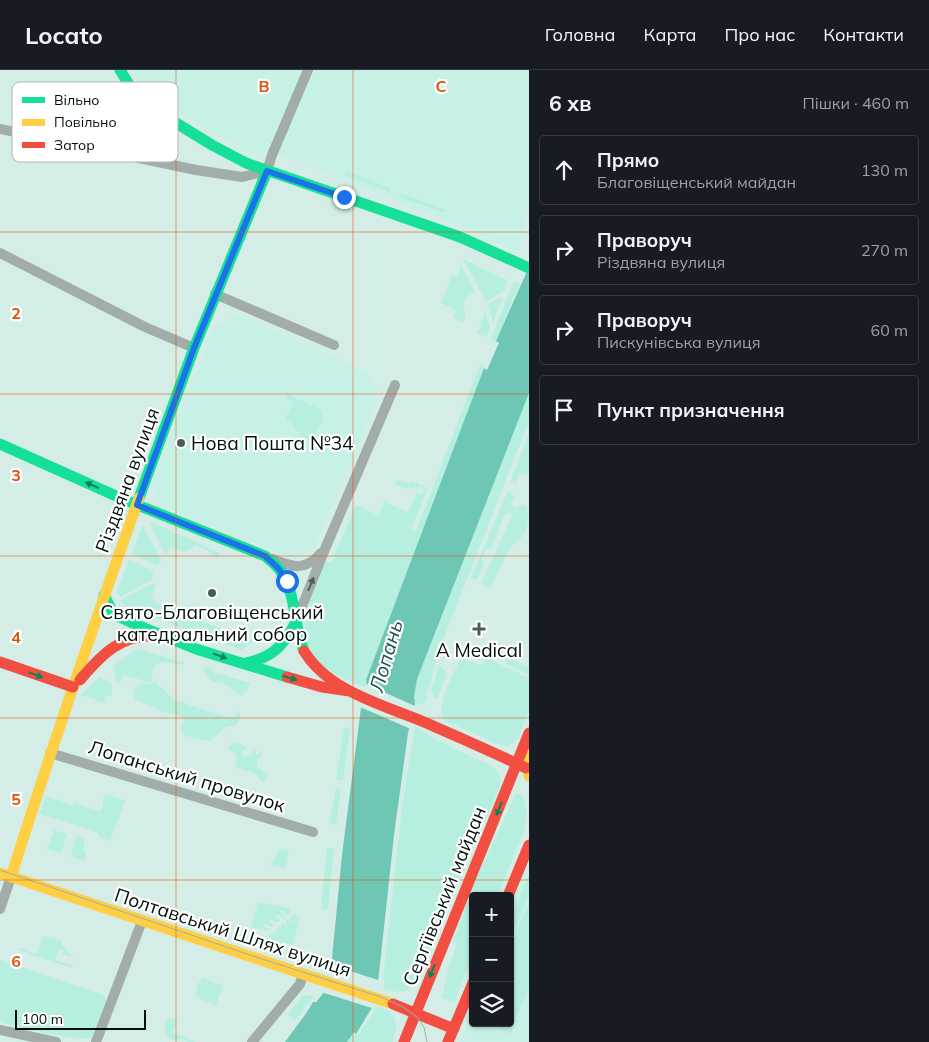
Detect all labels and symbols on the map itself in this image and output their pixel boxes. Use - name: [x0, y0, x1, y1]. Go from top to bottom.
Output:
- text: B: [258, 76, 270, 96]
- text: C: [436, 76, 447, 96]
- legend: [12, 82, 178, 162]
- text: Вільно: [54, 91, 99, 109]
- text: Повільно: [54, 113, 117, 131]
- text: Затор: [54, 136, 95, 154]
- route end: [333, 186, 356, 209]
- text: 2: [11, 303, 21, 323]
- street label: Різдвяна вулиця: [90, 404, 164, 556]
- place label: Нова Пошта №34: [191, 431, 353, 455]
- marker: Нова Пошта №34: [175, 437, 187, 449]
- text: 3: [11, 465, 21, 485]
- one-way arrow: [85, 481, 99, 489]
- route start: [276, 570, 299, 593]
- one-way arrow: [307, 576, 315, 591]
- marker: Свято-Благовіщенський катедральний собор: [206, 587, 218, 599]
- place label: Свято-Благовіщенський катедральний собор: [100, 600, 324, 646]
- water label: Лопань: [363, 617, 408, 696]
- marker: A Medical: [472, 622, 486, 636]
- text: 4: [11, 627, 21, 647]
- place label: A Medical: [436, 638, 522, 662]
- one-way arrow: [213, 653, 228, 660]
- one-way arrow: [29, 672, 44, 679]
- one-way arrow: [282, 674, 297, 682]
- street label: Лопанський провулок: [86, 735, 289, 818]
- text: 5: [11, 789, 21, 809]
- one-way arrow: [494, 801, 502, 816]
- street label: Сергіївський майдан: [397, 803, 491, 989]
- street label: Полтавський Шлях вулиця: [112, 882, 354, 982]
- text: 6: [11, 951, 21, 971]
- one-way arrow: [428, 964, 435, 979]
- scale bar: [15, 1007, 146, 1030]

